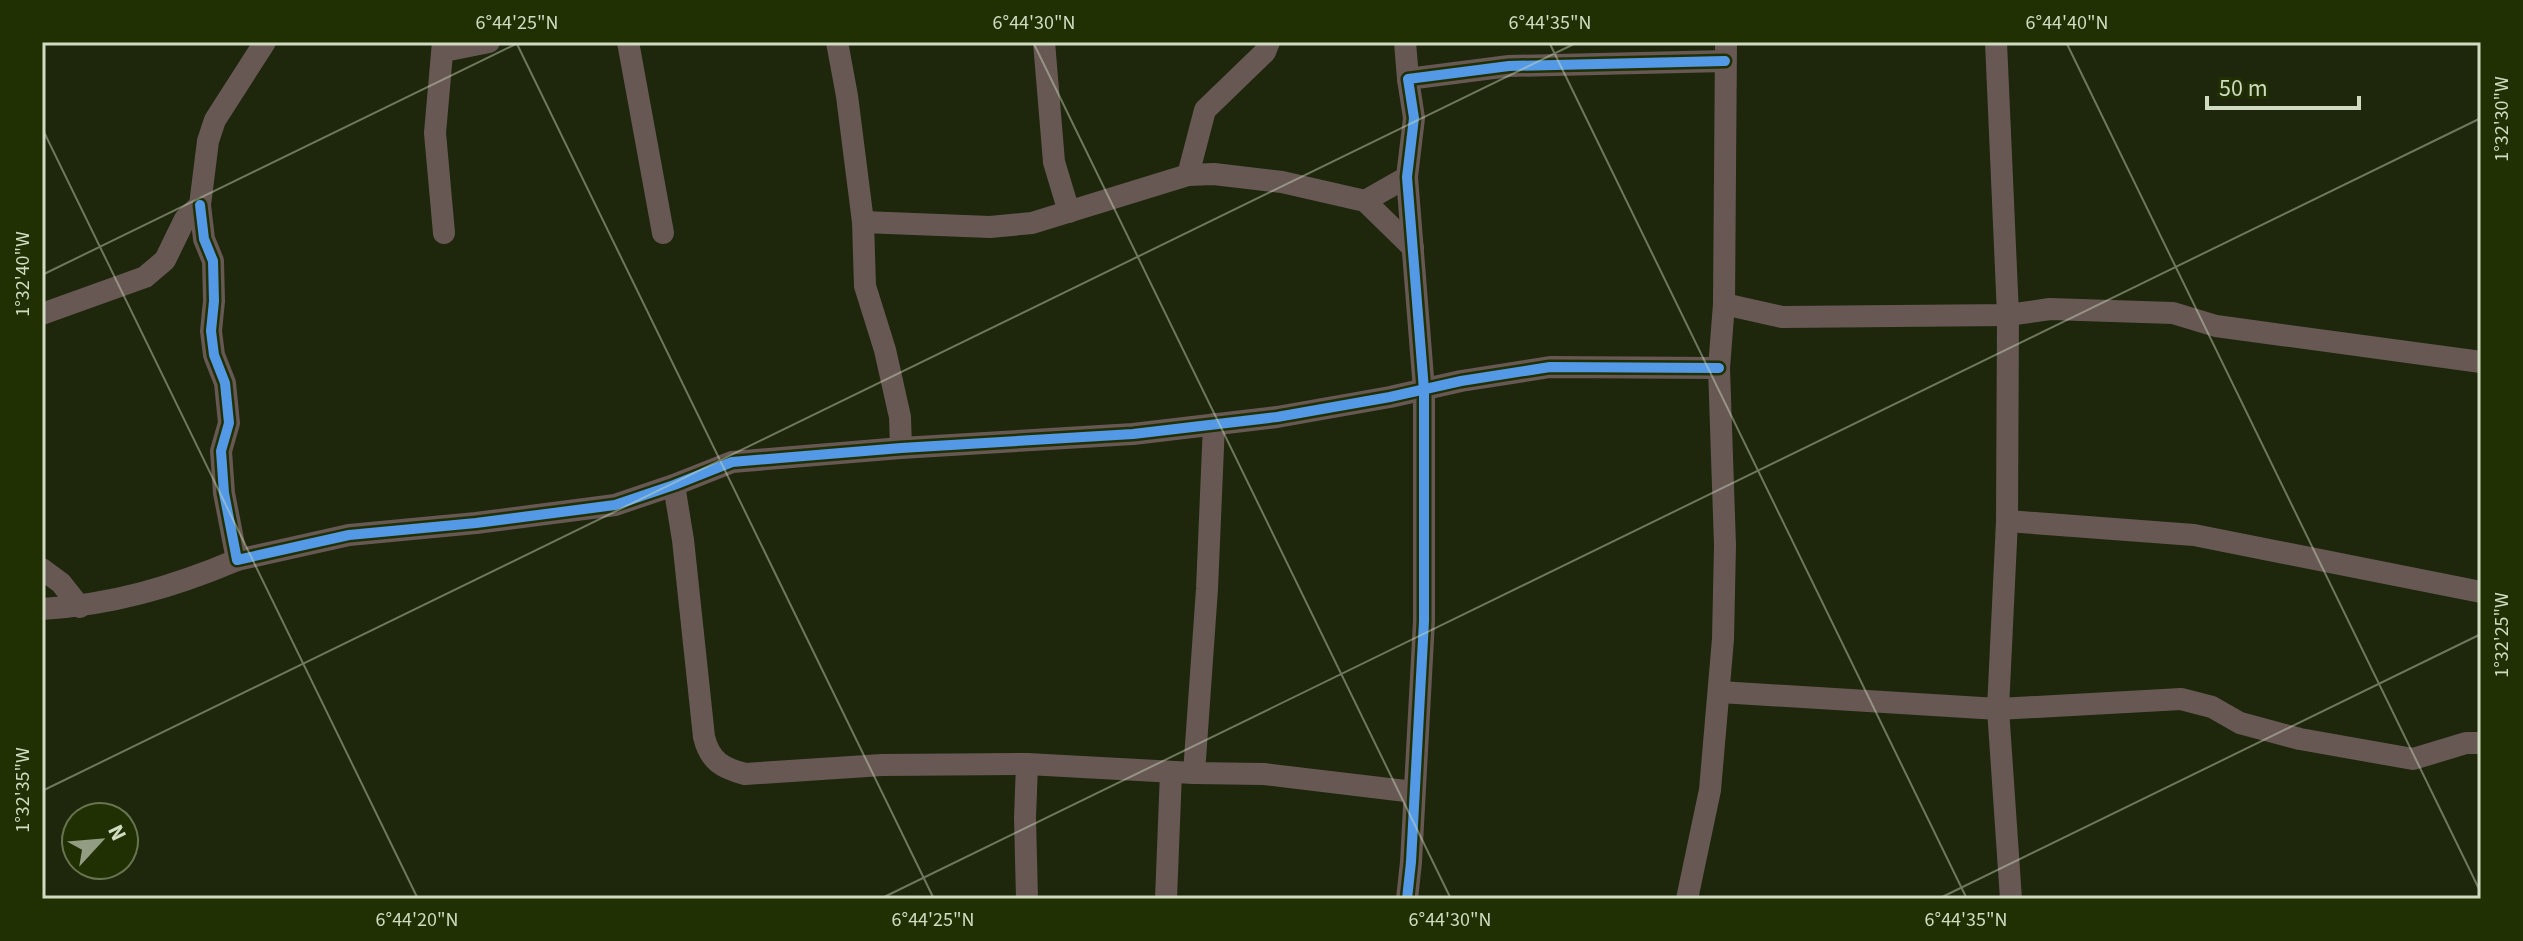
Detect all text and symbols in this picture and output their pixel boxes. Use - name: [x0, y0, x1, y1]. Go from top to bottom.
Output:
- text: 6°44'25"N: [476, 9, 558, 37]
- text: 6°44'30"N: [993, 9, 1075, 37]
- text: 6°44'35"N: [1509, 9, 1591, 37]
- text: 6°44'40"N: [2026, 9, 2108, 37]
- scale bar: [2207, 60, 2359, 110]
- text: 50 m: [2219, 71, 2268, 106]
- text: 1°32'30"W: [2488, 76, 2516, 162]
- text: 1°32'40"W: [9, 231, 37, 317]
- text: 1°32'25"W: [2488, 592, 2516, 678]
- text: 1°32'35"W: [9, 747, 37, 833]
- north arrow: [60, 801, 140, 881]
- text: N: [99, 819, 135, 846]
- text: 6°44'20"N: [376, 906, 458, 934]
- text: 6°44'25"N: [892, 906, 974, 934]
- text: 6°44'30"N: [1409, 906, 1491, 934]
- text: 6°44'35"N: [1925, 906, 2007, 934]

